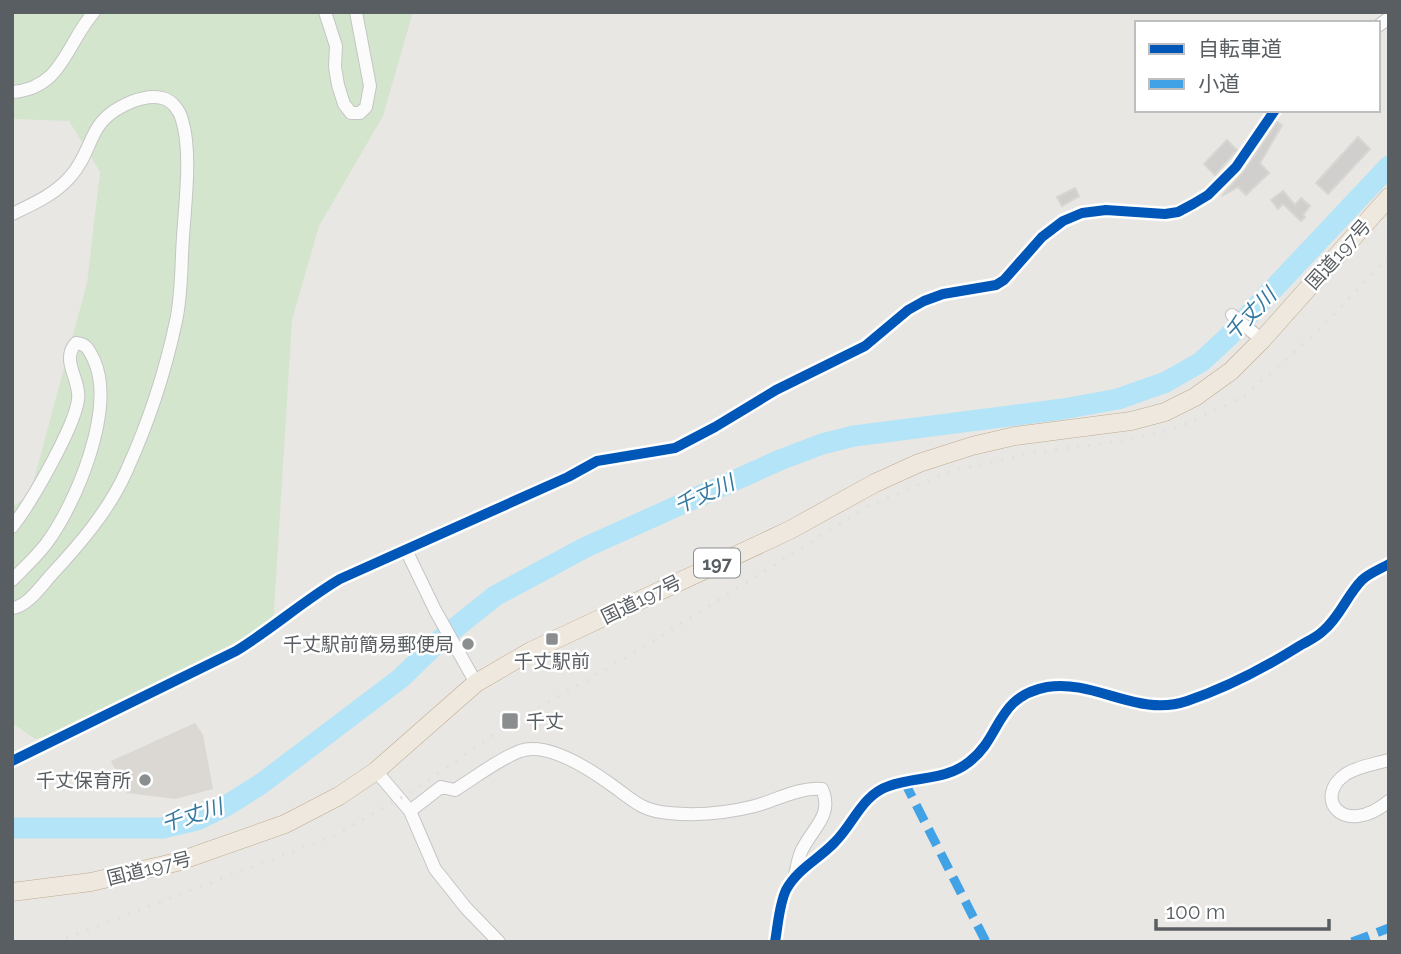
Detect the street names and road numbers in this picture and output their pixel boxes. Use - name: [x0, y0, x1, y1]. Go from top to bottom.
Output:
- street label: 国道197号: [1301, 215, 1375, 293]
- road number: 197: [694, 548, 740, 578]
- street label: 国道197号: [597, 570, 685, 628]
- street label: 国道197号: [104, 847, 194, 889]

